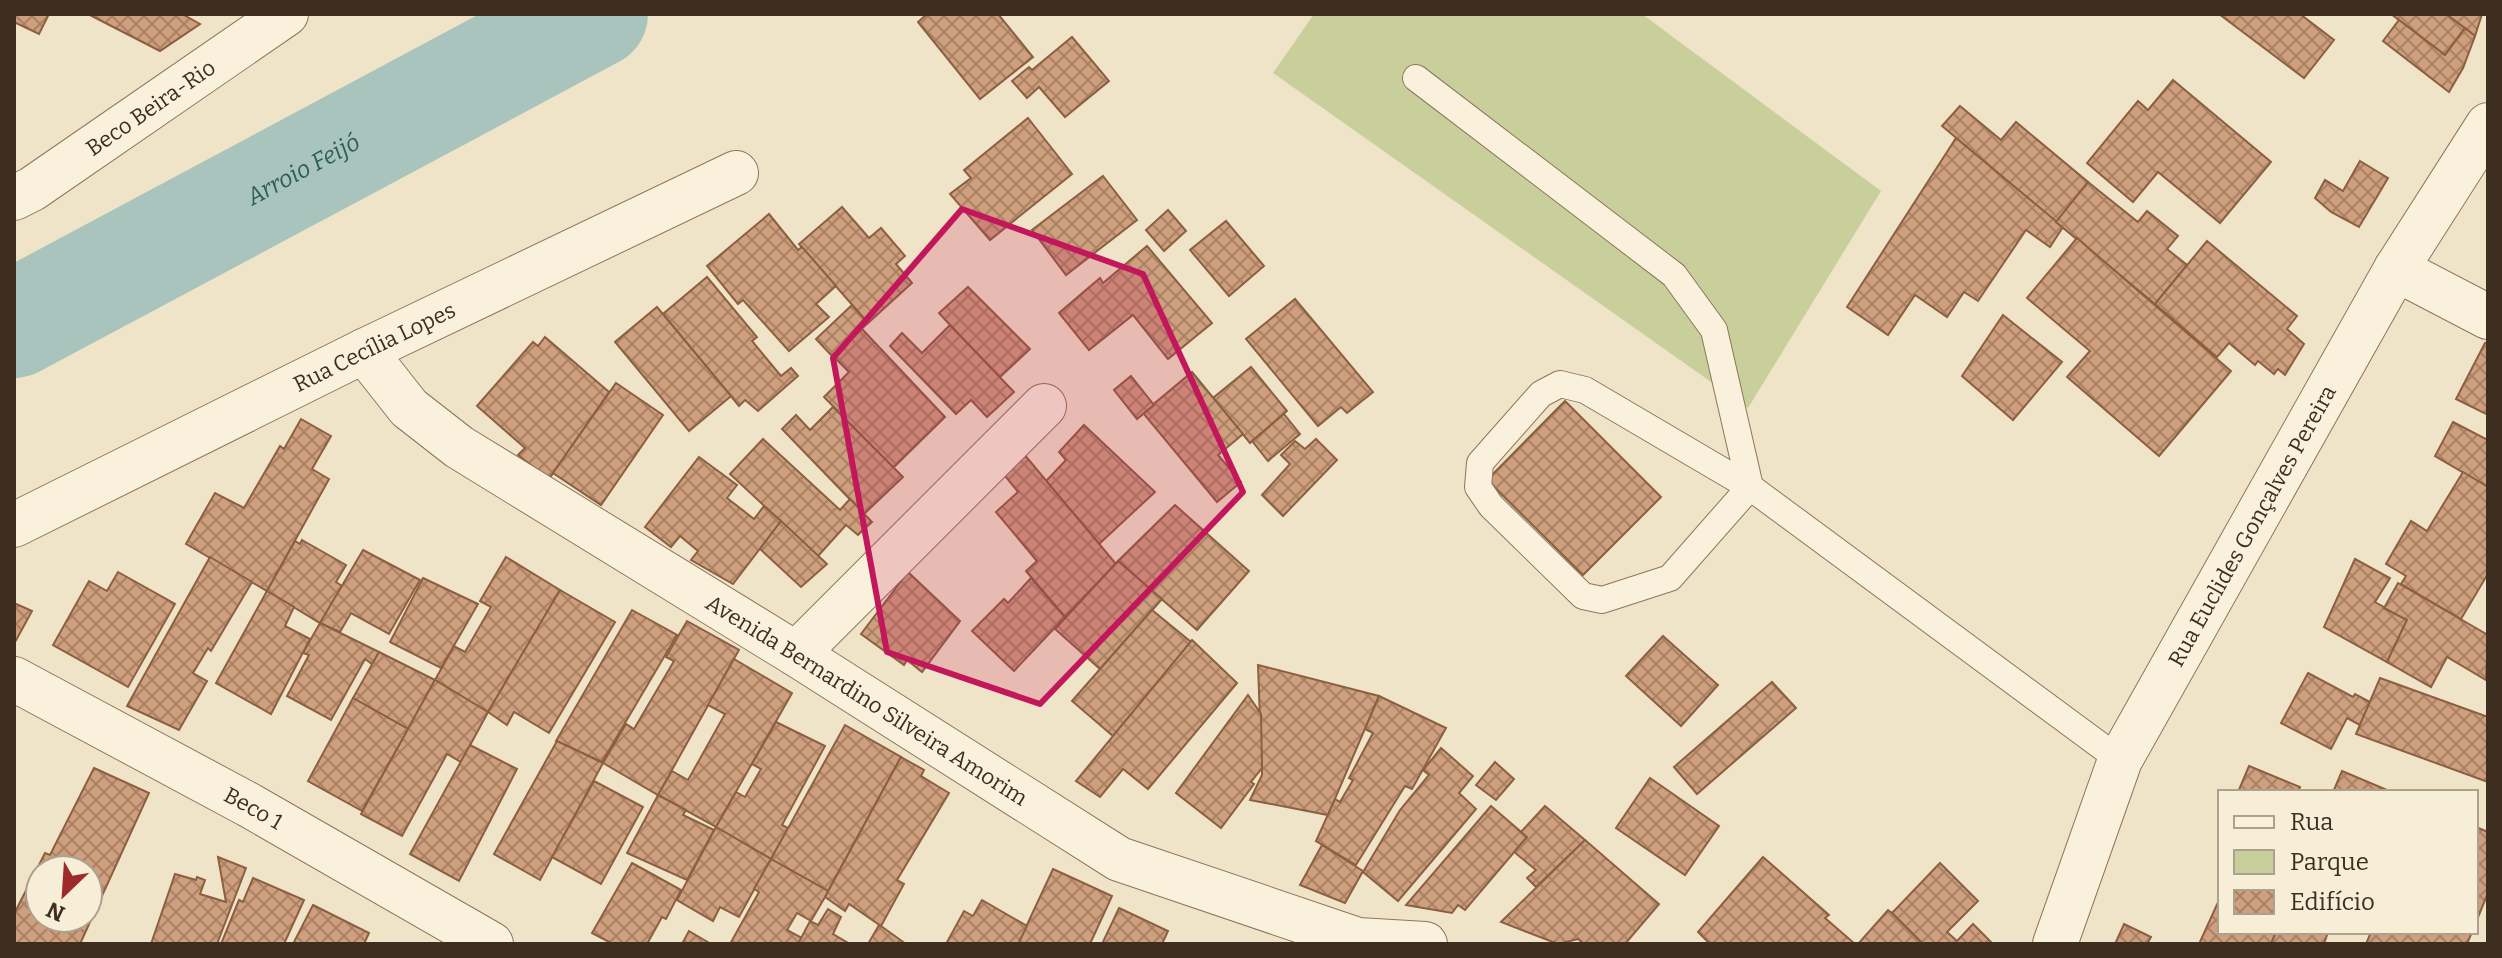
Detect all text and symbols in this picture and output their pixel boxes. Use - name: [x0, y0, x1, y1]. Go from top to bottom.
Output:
- street label: Beco Beira-Rio: [81, 53, 220, 161]
- water label: Arroio Feijó: [241, 128, 365, 211]
- street label: Rua Cecília Lopes: [289, 296, 460, 398]
- street label: Rua Euclides Gonçalves Pereira: [2162, 380, 2342, 671]
- street label: Avenida Bernardino Silveira Amorim: [701, 589, 1033, 811]
- street label: Beco 1: [220, 781, 288, 835]
- legend: [2218, 790, 2478, 934]
- text: Rua: [2290, 808, 2333, 836]
- text: Parque: [2290, 848, 2369, 876]
- north arrow: [24, 854, 104, 934]
- text: Edifício: [2290, 888, 2375, 916]
- text: N: [42, 896, 69, 927]

